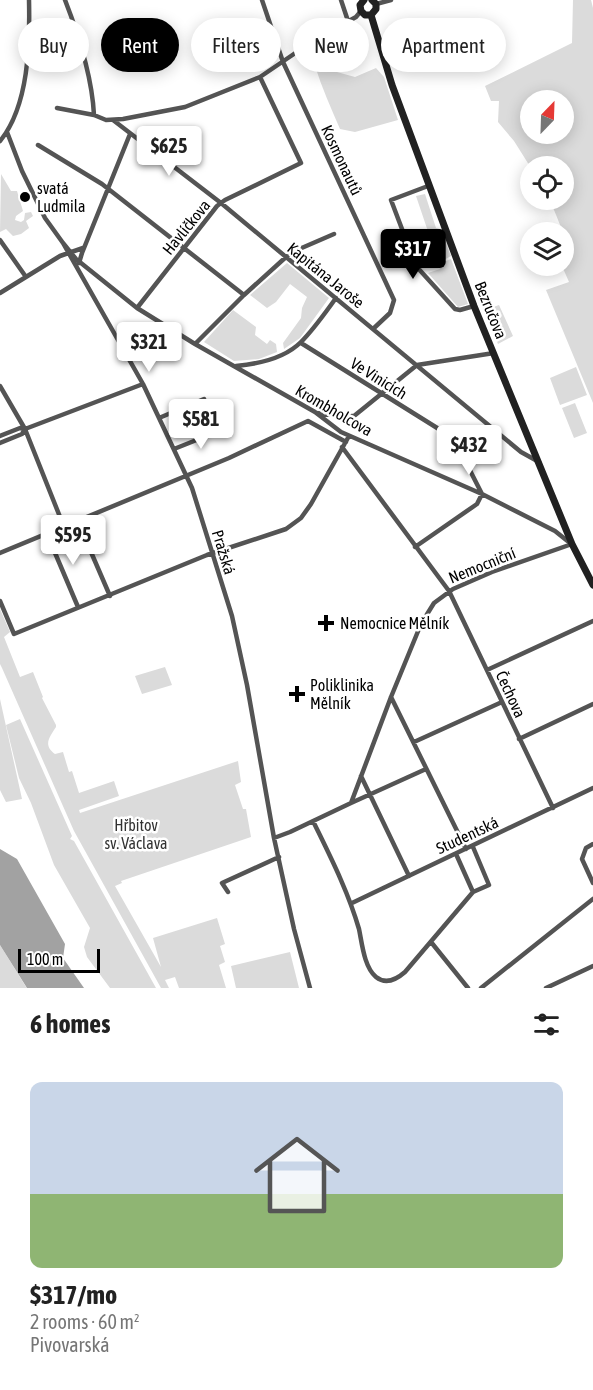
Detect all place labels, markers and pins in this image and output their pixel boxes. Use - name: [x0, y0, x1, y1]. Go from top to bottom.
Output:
- pin: $625: [133, 126, 205, 177]
- place label: svatá Ludmila: [37, 179, 85, 215]
- marker: svatá Ludmila: [18, 190, 32, 204]
- pin: $317: [377, 229, 449, 280]
- pin: $321: [113, 322, 185, 373]
- pin: $581: [165, 399, 237, 450]
- pin: $432: [433, 425, 505, 476]
- pin: $595: [37, 515, 109, 566]
- marker: Nemocnice Mělník: [317, 614, 335, 632]
- place label: Nemocnice Mělník: [340, 614, 449, 632]
- place label: Poliklinika Mělník: [310, 676, 374, 712]
- marker: Poliklinika Mělník: [288, 685, 306, 703]

